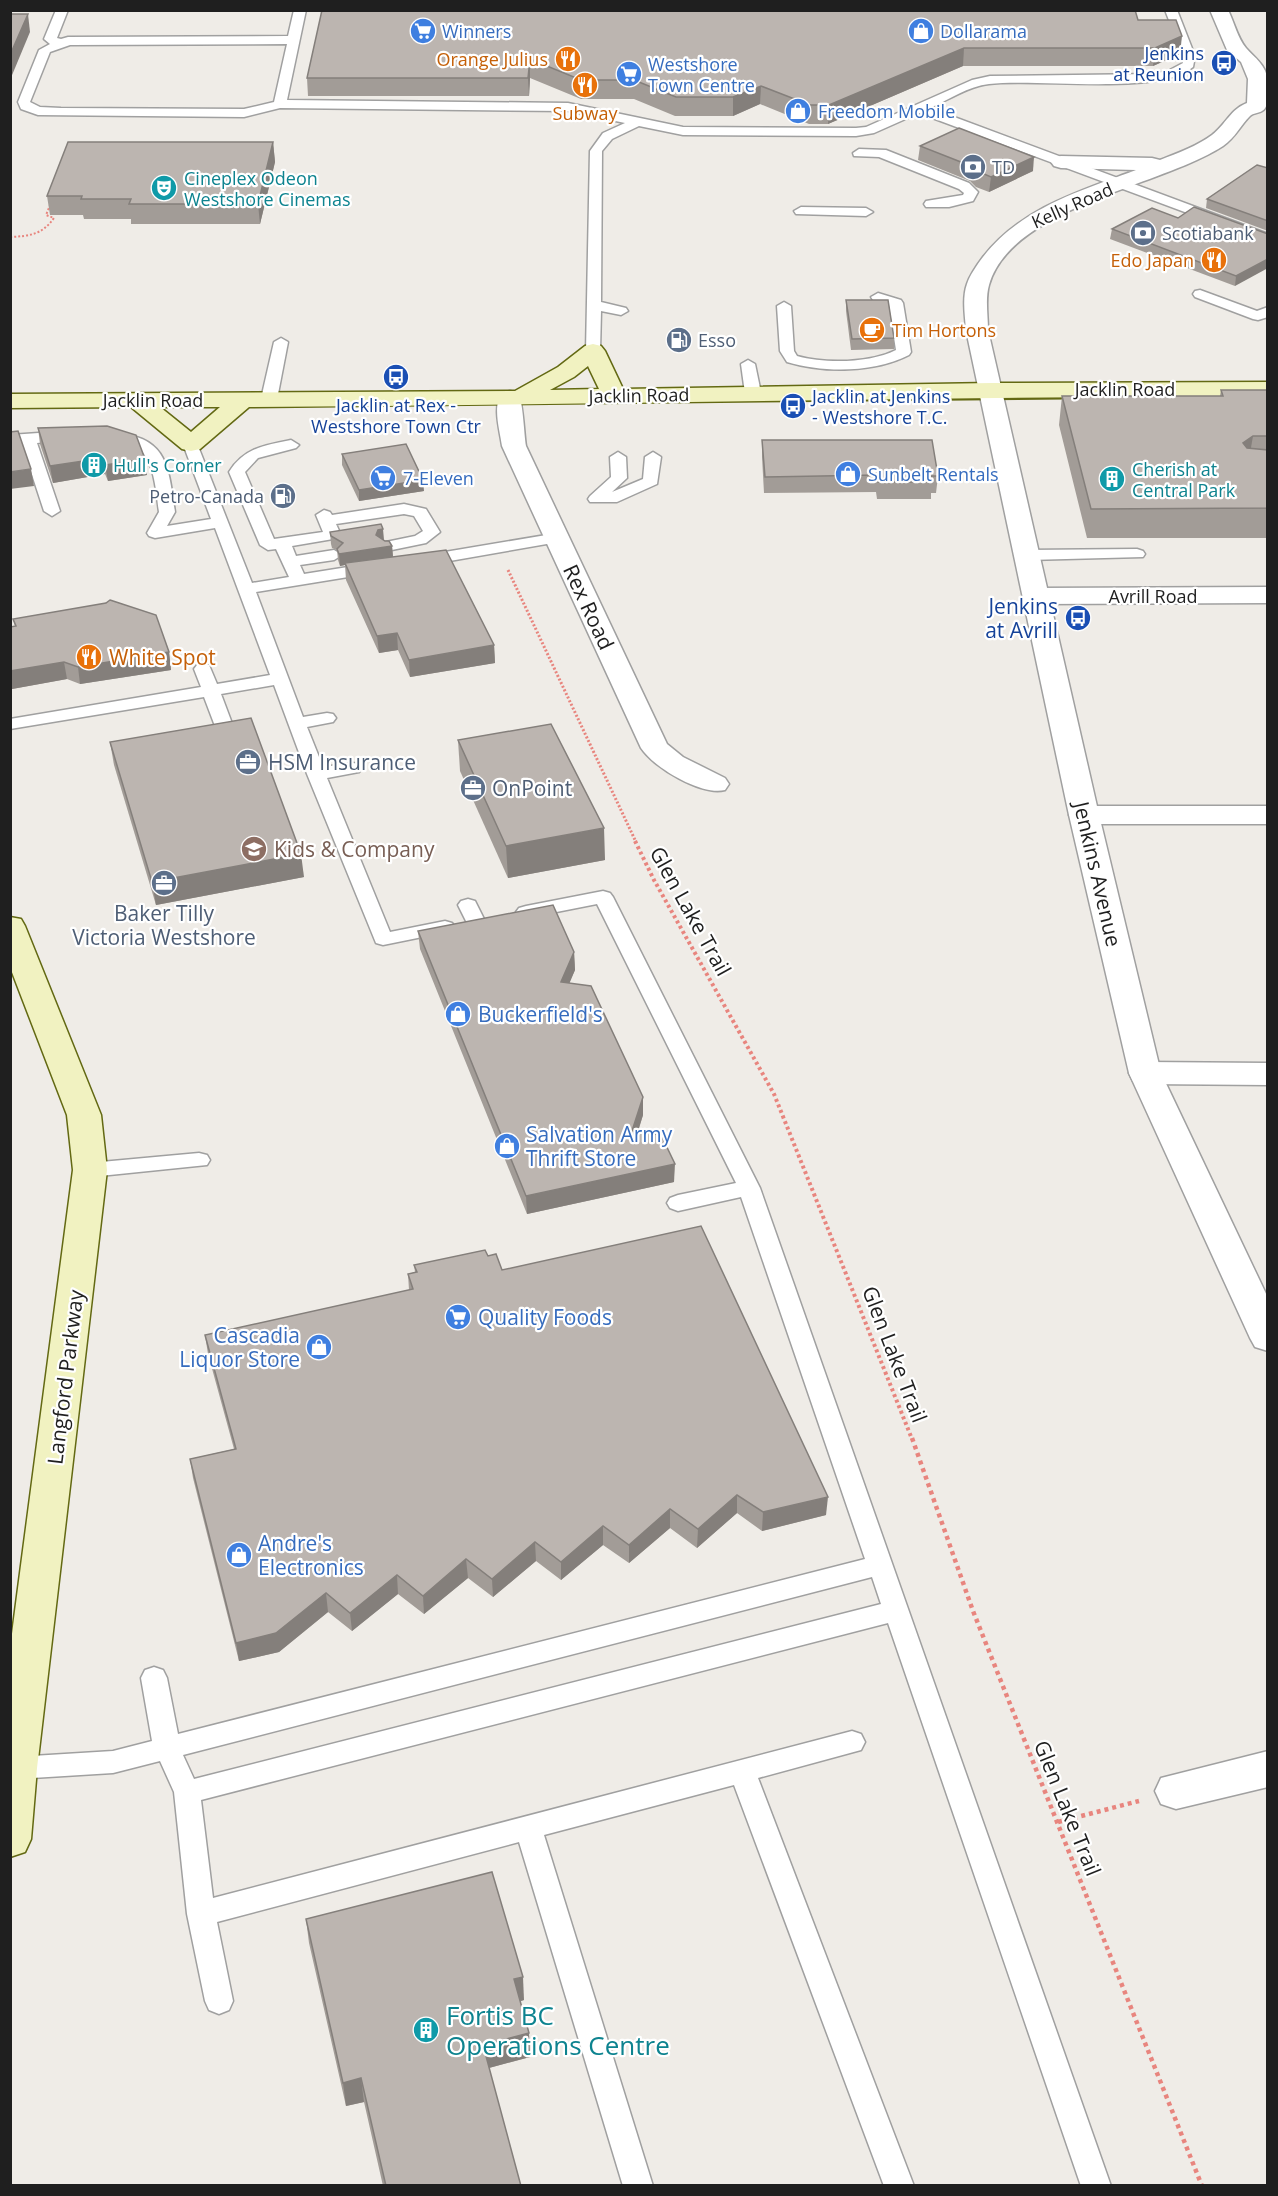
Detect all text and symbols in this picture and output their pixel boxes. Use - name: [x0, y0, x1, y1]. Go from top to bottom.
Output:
- supermarket icon: Winners: [408, 16, 438, 46]
- shop icon: Dollarama: [906, 16, 936, 46]
- place label: Winners: [442, 19, 511, 43]
- place label: Dollarama: [940, 19, 1027, 43]
- place label: Jenkins at Reunion: [1113, 41, 1204, 86]
- restaurant icon: Orange Julius: [553, 44, 583, 74]
- place label: Orange Julius: [436, 47, 548, 71]
- bus stop icon: Jenkins at Reunion: [1209, 48, 1239, 78]
- place label: Westshore Town Centre: [648, 52, 755, 97]
- supermarket icon: Westshore Town Centre: [614, 59, 644, 89]
- restaurant icon: Subway: [570, 70, 600, 100]
- shop icon: Freedom Mobile: [783, 96, 813, 126]
- place label: Freedom Mobile: [818, 99, 955, 123]
- place label: Subway: [553, 101, 618, 125]
- bank icon: TD: [958, 152, 988, 182]
- place label: TD: [992, 155, 1015, 179]
- place label: Cineplex Odeon Westshore Cinemas: [184, 166, 351, 211]
- theatre icon: Cineplex Odeon Westshore Cinemas: [149, 173, 179, 203]
- street label: Kelly Road: [1027, 176, 1117, 234]
- bank icon: Scotiabank: [1128, 218, 1158, 248]
- place label: Scotiabank: [1162, 221, 1254, 245]
- restaurant icon: Edo Japan: [1199, 245, 1229, 275]
- place label: Edo Japan: [1111, 248, 1194, 272]
- cafe icon: Tim Hortons: [857, 315, 887, 345]
- place label: Tim Hortons: [892, 318, 996, 342]
- fuel station icon: Esso: [664, 325, 694, 355]
- place label: Esso: [698, 328, 736, 352]
- bus stop icon: Jacklin at Rex - Westshore Town Ctr: [381, 362, 411, 392]
- street label: Jacklin Road: [1073, 377, 1175, 401]
- street label: Jacklin Road: [586, 382, 690, 408]
- place label: Jacklin at Jenkins - Westshore T.C.: [810, 384, 950, 429]
- street label: Jacklin Road: [101, 388, 203, 412]
- bus stop icon: Jacklin at Jenkins - Westshore T.C.: [778, 391, 808, 421]
- place label: Jacklin at Rex - Westshore Town Ctr: [311, 393, 482, 438]
- building icon: Hull's Corner: [79, 450, 109, 480]
- place label: Hull's Corner: [113, 453, 222, 477]
- place label: Cherish at Central Park: [1132, 457, 1236, 502]
- shop icon: Sunbelt Rentals: [833, 459, 863, 489]
- place label: Sunbelt Rentals: [868, 462, 999, 486]
- supermarket icon: 7-Eleven: [368, 463, 398, 493]
- building icon: Cherish at Central Park: [1097, 464, 1127, 494]
- place label: 7-Eleven: [403, 466, 474, 490]
- fuel station icon: Petro-Canada: [268, 481, 298, 511]
- place label: Petro-Canada: [149, 484, 264, 508]
- street label: Rex Road: [557, 560, 621, 654]
- street label: Avrill Road: [1109, 584, 1198, 608]
- place label: Jenkins at Avrill: [985, 592, 1058, 644]
- bus stop icon: Jenkins at Avrill: [1063, 603, 1093, 633]
- restaurant icon: White Spot: [74, 642, 104, 672]
- place label: White Spot: [109, 643, 216, 671]
- office icon: HSM Insurance: [233, 747, 263, 777]
- place label: HSM Insurance: [268, 748, 416, 776]
- office icon: OnPoint: [458, 773, 488, 803]
- place label: OnPoint: [492, 774, 572, 802]
- street label: Jenkins Avenue: [1067, 797, 1128, 949]
- school or university icon: Kids & Company: [239, 834, 269, 864]
- place label: Kids & Company: [274, 835, 435, 863]
- street label: Glen Lake Trail: [644, 841, 738, 981]
- office icon: Baker Tilly Victoria Westshore: [149, 868, 179, 898]
- place label: Baker Tilly Victoria Westshore: [72, 899, 256, 951]
- shop icon: Buckerfield's: [443, 999, 473, 1029]
- place label: Buckerfield's: [478, 1000, 603, 1028]
- place label: Salvation Army Thrift Store: [526, 1120, 673, 1172]
- shop icon: Salvation Army Thrift Store: [492, 1131, 522, 1161]
- street label: Glen Lake Trail: [856, 1282, 934, 1426]
- street label: Langford Parkway: [40, 1288, 90, 1466]
- supermarket icon: Quality Foods: [443, 1302, 473, 1332]
- place label: Quality Foods: [478, 1303, 612, 1331]
- place label: Cascadia Liquor Store: [179, 1321, 300, 1373]
- shop icon: Cascadia Liquor Store: [304, 1332, 334, 1362]
- place label: Andre's Electronics: [258, 1529, 364, 1581]
- shop icon: Andre's Electronics: [224, 1540, 254, 1570]
- street label: Glen Lake Trail: [1028, 1736, 1108, 1880]
- place label: Fortis BC Operations Centre: [446, 1997, 670, 2063]
- building icon: Fortis BC Operations Centre: [411, 2015, 441, 2045]

